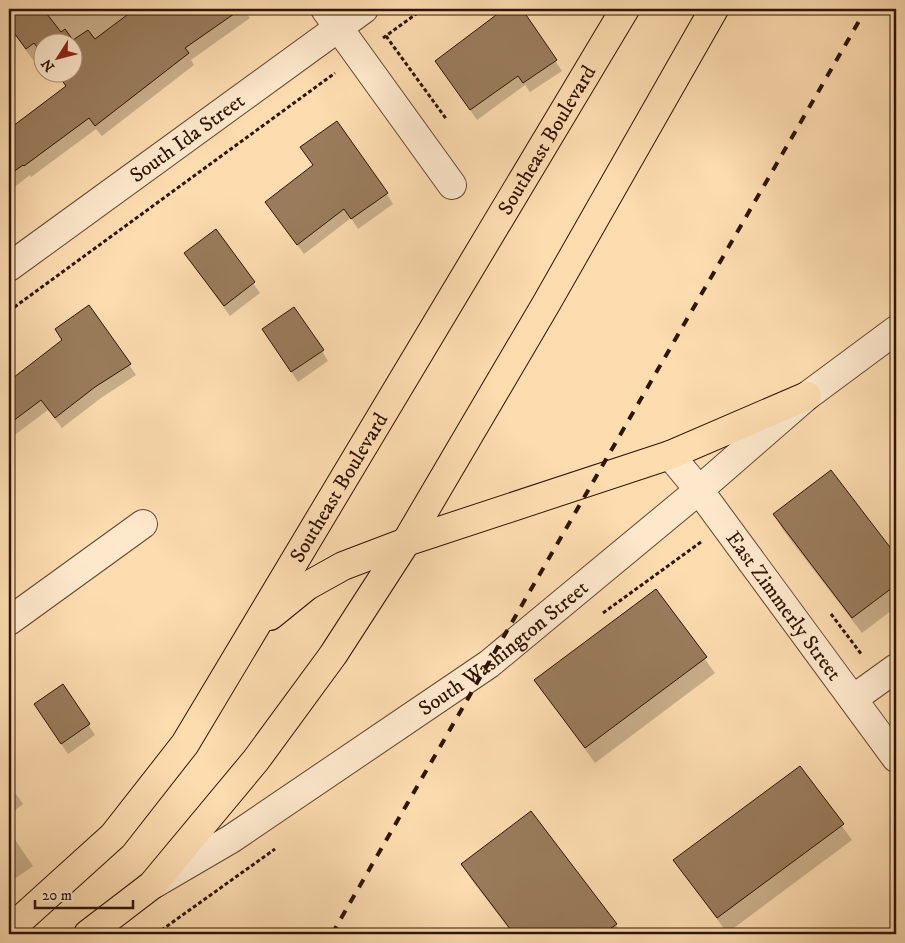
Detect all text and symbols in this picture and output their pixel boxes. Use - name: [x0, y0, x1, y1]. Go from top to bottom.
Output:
- north arrow: [32, 32, 82, 82]
- text: N: [37, 55, 59, 75]
- street label: Southeast Boulevard: [493, 60, 603, 220]
- street label: South Ida Street: [125, 88, 250, 189]
- street label: Southeast Boulevard: [285, 408, 395, 568]
- street label: East Zimmerly Street: [720, 526, 847, 686]
- street label: South Washington Street: [414, 575, 594, 722]
- scale bar: [35, 878, 132, 910]
- text: 20 m: [42, 886, 72, 905]

